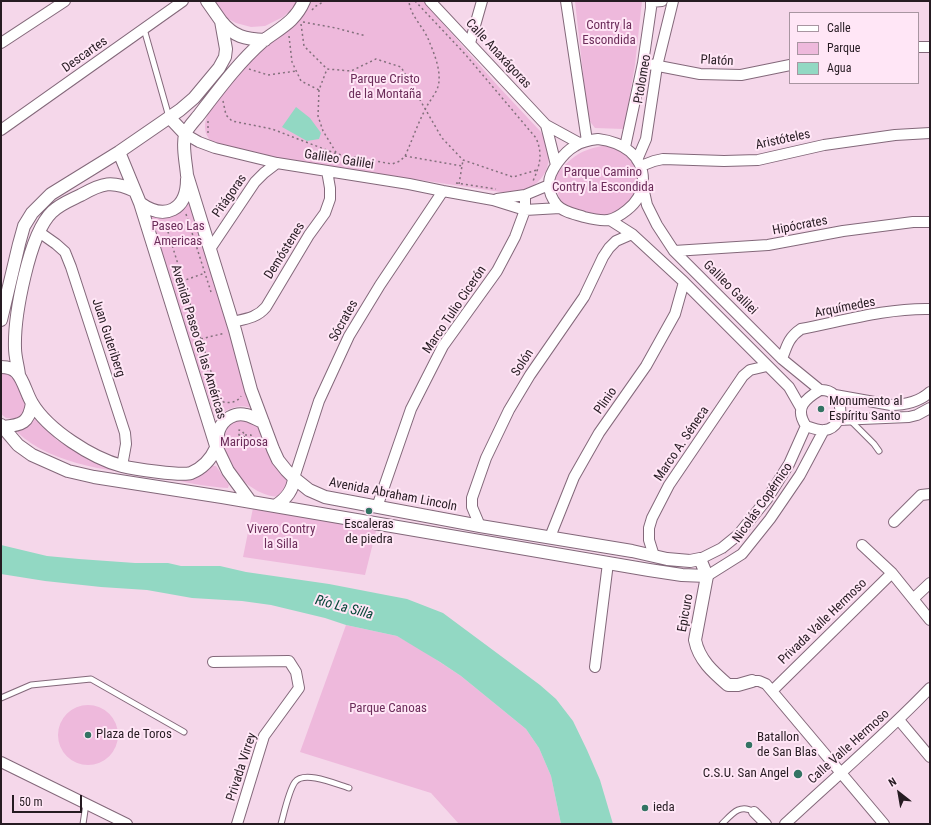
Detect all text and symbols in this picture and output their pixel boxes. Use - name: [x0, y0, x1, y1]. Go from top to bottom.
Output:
- legend: [789, 12, 919, 84]
- street label: Calle Anaxágoras: [462, 16, 534, 92]
- park label: Contry la Escondida: [582, 18, 636, 49]
- text: Calle: [827, 21, 851, 35]
- street label: Descartes: [59, 34, 111, 76]
- text: Parque: [827, 41, 860, 55]
- street label: Platón: [700, 52, 734, 70]
- street label: Ptolomeo: [631, 53, 655, 105]
- text: Agua: [827, 61, 851, 75]
- park label: Parque Cristo de la Montaña: [349, 72, 421, 103]
- street label: Aristóteles: [754, 127, 812, 153]
- street label: Galileo Galilei: [303, 147, 375, 173]
- park label: Parque Camino Contry la Escondida: [552, 165, 654, 196]
- street label: Pitágoras: [210, 171, 250, 221]
- street label: Hipócrates: [771, 213, 829, 239]
- park label: Paseo Las Americas: [151, 219, 205, 250]
- street label: Demóstenes: [261, 220, 309, 282]
- street label: Galileo Galilei: [700, 258, 760, 318]
- street label: Avenida Paseo de las Américas: [167, 263, 229, 421]
- street label: Marco Tulio Cicerón: [420, 263, 490, 357]
- street label: Arquímedes: [813, 294, 877, 322]
- street label: Juan Guteriberg: [88, 297, 128, 379]
- street label: Sócrates: [326, 298, 362, 344]
- street label: Solón: [509, 347, 537, 379]
- street label: Plinio: [591, 385, 621, 417]
- place label: Monumento al Espíritu Santo: [829, 394, 903, 425]
- street label: Marco A. Séneca: [651, 404, 713, 484]
- marker: Monumento al Espíritu Santo: [816, 404, 826, 414]
- park label: Mariposa: [220, 435, 268, 451]
- street label: Nicolás Copérnico: [730, 460, 796, 546]
- street label: Avenida Abraham Lincoln: [328, 475, 458, 515]
- marker: Escaleras de piedra: [364, 506, 374, 516]
- place label: Escaleras de piedra: [344, 517, 394, 548]
- park label: Vivero Contry la Silla: [247, 522, 315, 553]
- street label: Privada Valle Hermoso: [776, 576, 870, 668]
- water label: Río La Silla: [313, 592, 375, 624]
- street label: Epicuro: [675, 593, 697, 633]
- park label: Parque Canoas: [349, 701, 427, 717]
- street label: Calle Valle Hermoso: [805, 706, 893, 788]
- place label: Plaza de Toros: [96, 727, 172, 743]
- marker: Plaza de Toros: [83, 730, 93, 740]
- place label: Batallon de San Blas: [757, 730, 817, 761]
- street label: Privada Virrey: [224, 731, 260, 803]
- marker: Batallon de San Blas: [744, 740, 754, 750]
- place label: C.S.U. San Angel: [703, 766, 789, 782]
- marker: C.S.U. San Angel: [792, 768, 804, 780]
- north arrow: [879, 773, 919, 813]
- text: N: [886, 775, 899, 790]
- scale bar: [14, 787, 84, 813]
- text: 50 m: [19, 795, 43, 809]
- place label: ieda: [653, 800, 675, 816]
- marker: ieda: [640, 803, 650, 813]

